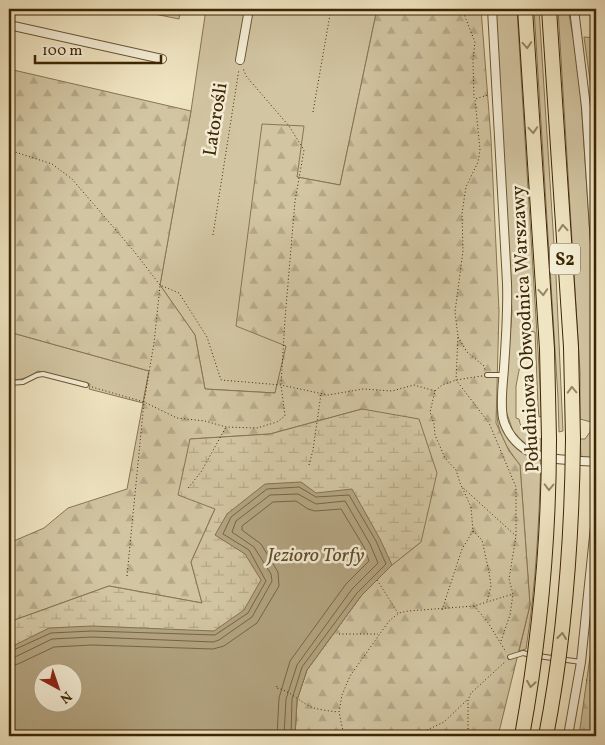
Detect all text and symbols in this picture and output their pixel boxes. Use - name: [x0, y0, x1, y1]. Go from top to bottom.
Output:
- scale bar: [35, 32, 161, 64]
- text: 100 m: [42, 41, 82, 62]
- one-way arrow: [522, 41, 533, 49]
- street label: Latorośli: [197, 80, 235, 158]
- one-way arrow: [527, 126, 538, 134]
- street label: Południowa Obwodnica Warszawy: [506, 185, 546, 473]
- one-way arrow: [557, 224, 568, 232]
- road number: S2: [550, 243, 580, 274]
- one-way arrow: [537, 288, 548, 296]
- one-way arrow: [567, 386, 577, 394]
- one-way arrow: [544, 484, 554, 492]
- water label: Jezioro Torfy: [265, 542, 365, 570]
- one-way arrow: [556, 632, 567, 640]
- north arrow: [32, 662, 82, 712]
- one-way arrow: [526, 680, 537, 688]
- text: N: [55, 686, 75, 707]

